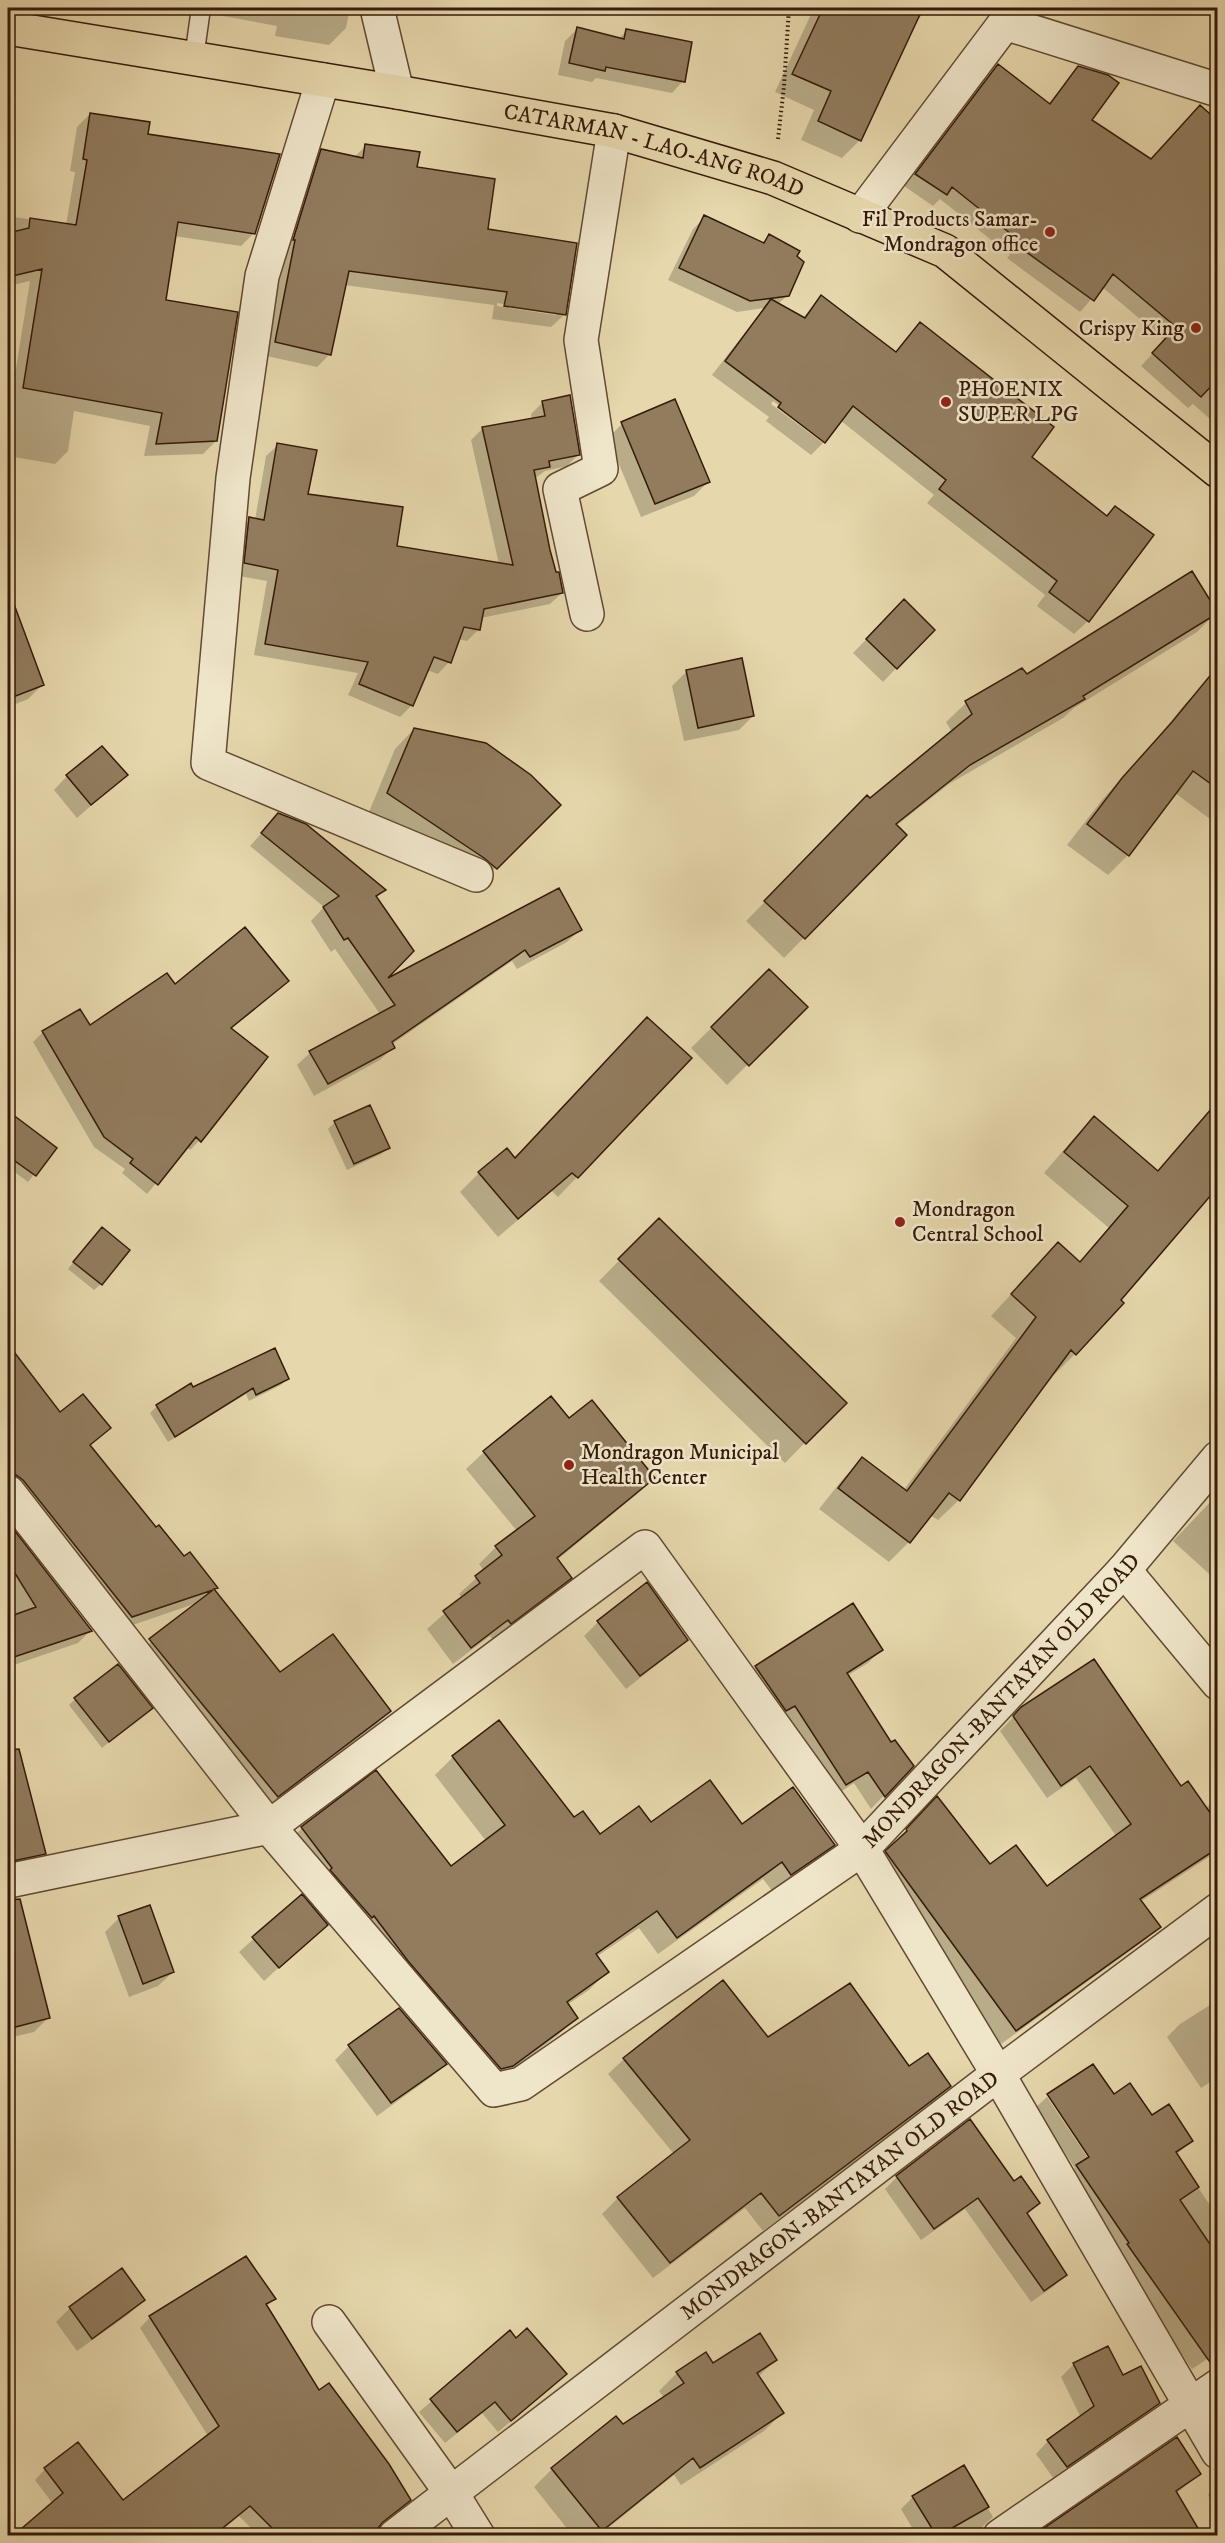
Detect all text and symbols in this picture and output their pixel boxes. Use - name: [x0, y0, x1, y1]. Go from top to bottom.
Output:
- street label: CATARMAN - LAO-ANG ROAD: [502, 98, 808, 203]
- place label: Fil Products Samar- Mondragon office: [862, 206, 1038, 258]
- marker: Fil Products Samar- Mondragon office: [1043, 225, 1057, 239]
- place label: Crispy King: [1079, 315, 1184, 342]
- marker: Crispy King: [1189, 321, 1203, 335]
- place label: PHOENIX SUPER LPG: [958, 376, 1078, 428]
- marker: PHOENIX SUPER LPG: [939, 395, 953, 409]
- place label: Mondragon Central School: [912, 1196, 1044, 1248]
- marker: Mondragon Central School: [893, 1215, 907, 1229]
- place label: Mondragon Municipal Health Center: [581, 1439, 779, 1491]
- marker: Mondragon Municipal Health Center: [562, 1458, 576, 1472]
- street label: MONDRAGON-BANTAYAN OLD ROAD: [857, 1548, 1146, 1854]
- street label: MONDRAGON-BANTAYAN OLD ROAD: [675, 2065, 1004, 2326]

